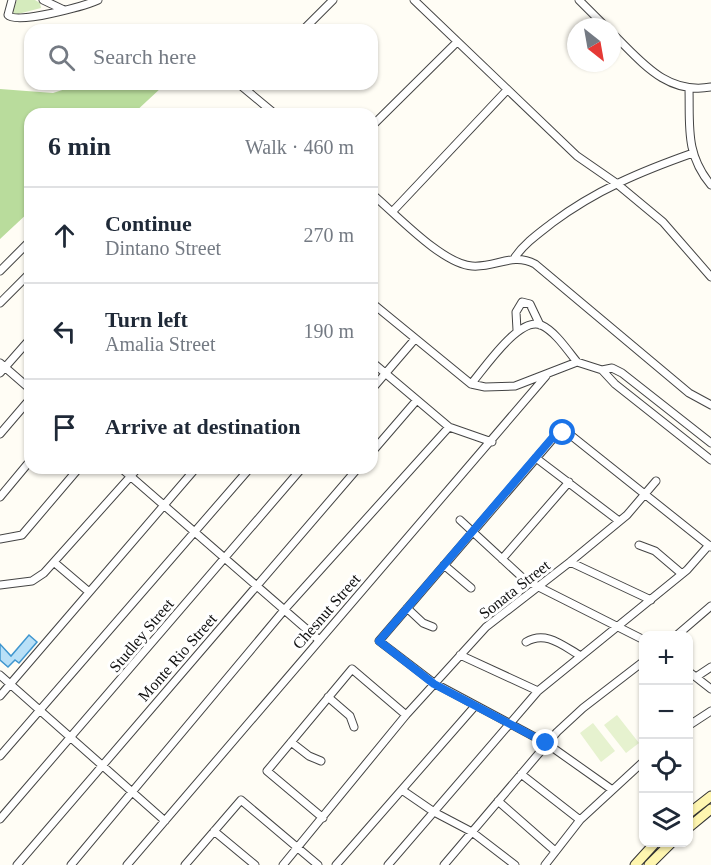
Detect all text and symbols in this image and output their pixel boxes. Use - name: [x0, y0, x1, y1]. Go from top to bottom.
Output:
- north arrow: [567, 18, 621, 72]
- search box: [24, 24, 378, 90]
- icon: search: [45, 41, 78, 74]
- text: Search here: [93, 44, 196, 69]
- text: 6 min: [48, 132, 111, 161]
- text: Walk · 460 m: [245, 136, 354, 158]
- text: Continue: [105, 211, 192, 236]
- icon: ahead: [48, 219, 81, 252]
- text: 270 m: [303, 224, 354, 246]
- text: Dintano Street: [105, 237, 221, 259]
- text: Turn left: [105, 307, 188, 332]
- icon: left: [48, 315, 81, 348]
- text: 190 m: [303, 320, 354, 342]
- text: Amalia Street: [105, 333, 216, 355]
- icon: arrive: [48, 411, 81, 444]
- text: Arrive at destination: [105, 414, 301, 439]
- route start: [549, 419, 575, 445]
- street label: Sonata Street: [476, 556, 553, 622]
- street label: Chesnut Street: [289, 570, 364, 652]
- street label: Studley Street: [106, 595, 178, 676]
- street label: Monte Rio Street: [135, 610, 220, 704]
- map controls: [639, 631, 693, 847]
- button: +: [639, 631, 693, 685]
- button: −: [639, 685, 693, 739]
- route end: [532, 729, 558, 755]
- button: locate: [639, 739, 693, 793]
- button: layers: [639, 793, 693, 847]

